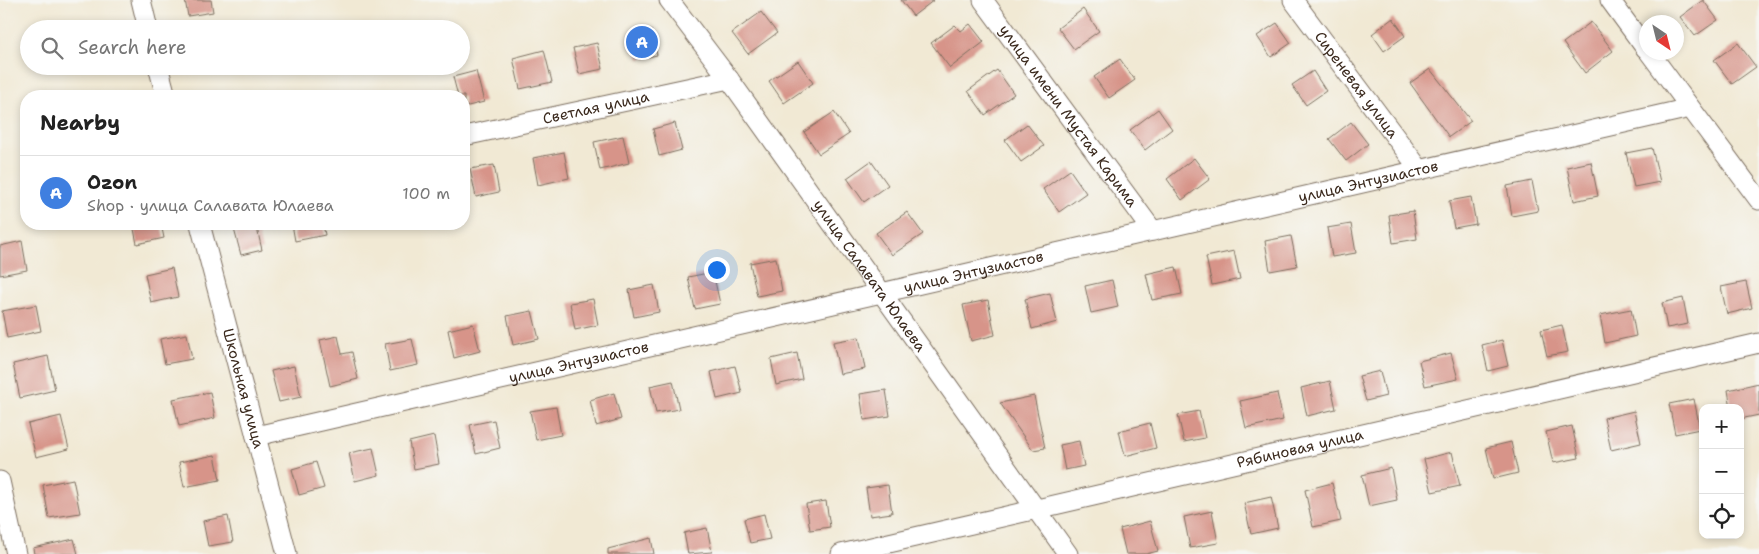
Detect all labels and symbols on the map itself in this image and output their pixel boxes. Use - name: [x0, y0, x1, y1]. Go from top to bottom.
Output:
- north arrow: [1639, 15, 1684, 60]
- street label: улица имени Мустая Карима: [994, 21, 1143, 212]
- pin: A: [626, 23, 658, 61]
- street label: Сиреневая улица: [1310, 27, 1403, 143]
- street label: Светлая улица: [541, 86, 652, 129]
- street label: улица Энтузиастов: [1296, 156, 1440, 207]
- street label: улица Салавата Юлаева: [808, 196, 931, 356]
- street label: улица Энтузиастов: [902, 246, 1045, 298]
- your location: [704, 257, 730, 283]
- street label: Школьная улица: [218, 326, 269, 451]
- street label: улица Энтузиастов: [507, 337, 651, 388]
- street label: Рябиновая улица: [1235, 424, 1366, 473]

